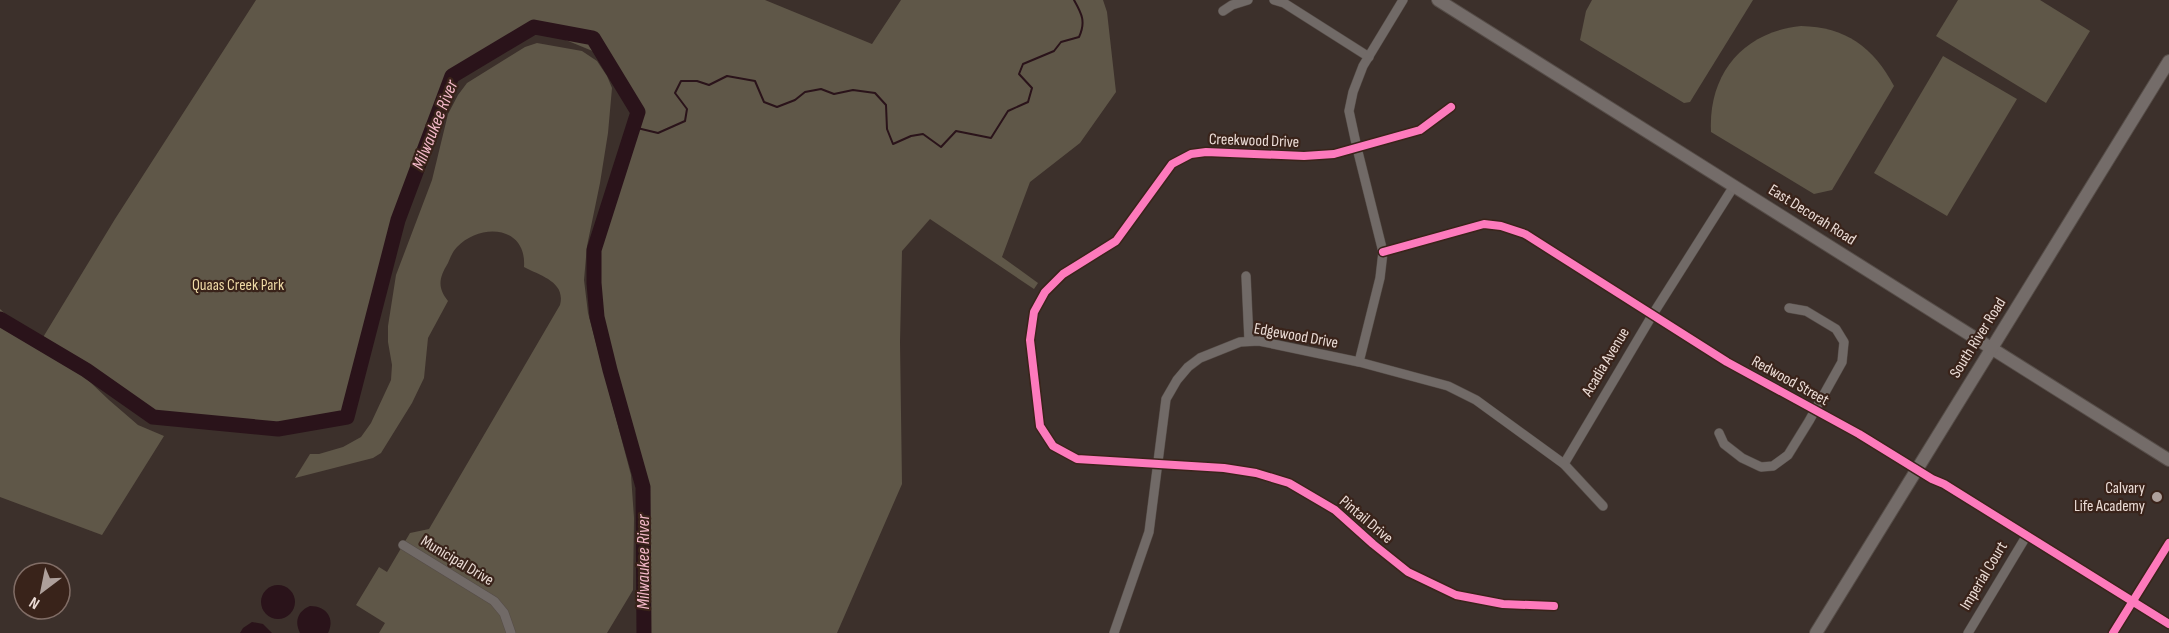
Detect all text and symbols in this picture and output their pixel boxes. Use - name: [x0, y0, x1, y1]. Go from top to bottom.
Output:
- water label: Milwaukee River: [407, 76, 463, 173]
- street label: Creekwood Drive: [1209, 130, 1299, 152]
- street label: East Decorah Road: [1765, 181, 1859, 249]
- park label: Quaas Creek Park: [192, 276, 284, 295]
- street label: South River Road: [1946, 294, 2010, 382]
- street label: Edgewood Drive: [1252, 319, 1340, 353]
- street label: Acadia Avenue: [1578, 324, 1634, 401]
- street label: Redwood Street: [1748, 352, 1832, 410]
- place label: Calvary Life Academy: [2074, 479, 2145, 516]
- marker: Calvary Life Academy: [2150, 490, 2164, 504]
- street label: Pintail Drive: [1335, 492, 1397, 548]
- water label: Milwaukee River: [633, 514, 654, 610]
- street label: Municipal Drive: [417, 532, 497, 590]
- street label: Imperial Court: [1956, 538, 2012, 614]
- north arrow: [12, 561, 72, 621]
- text: N: [26, 592, 44, 613]

